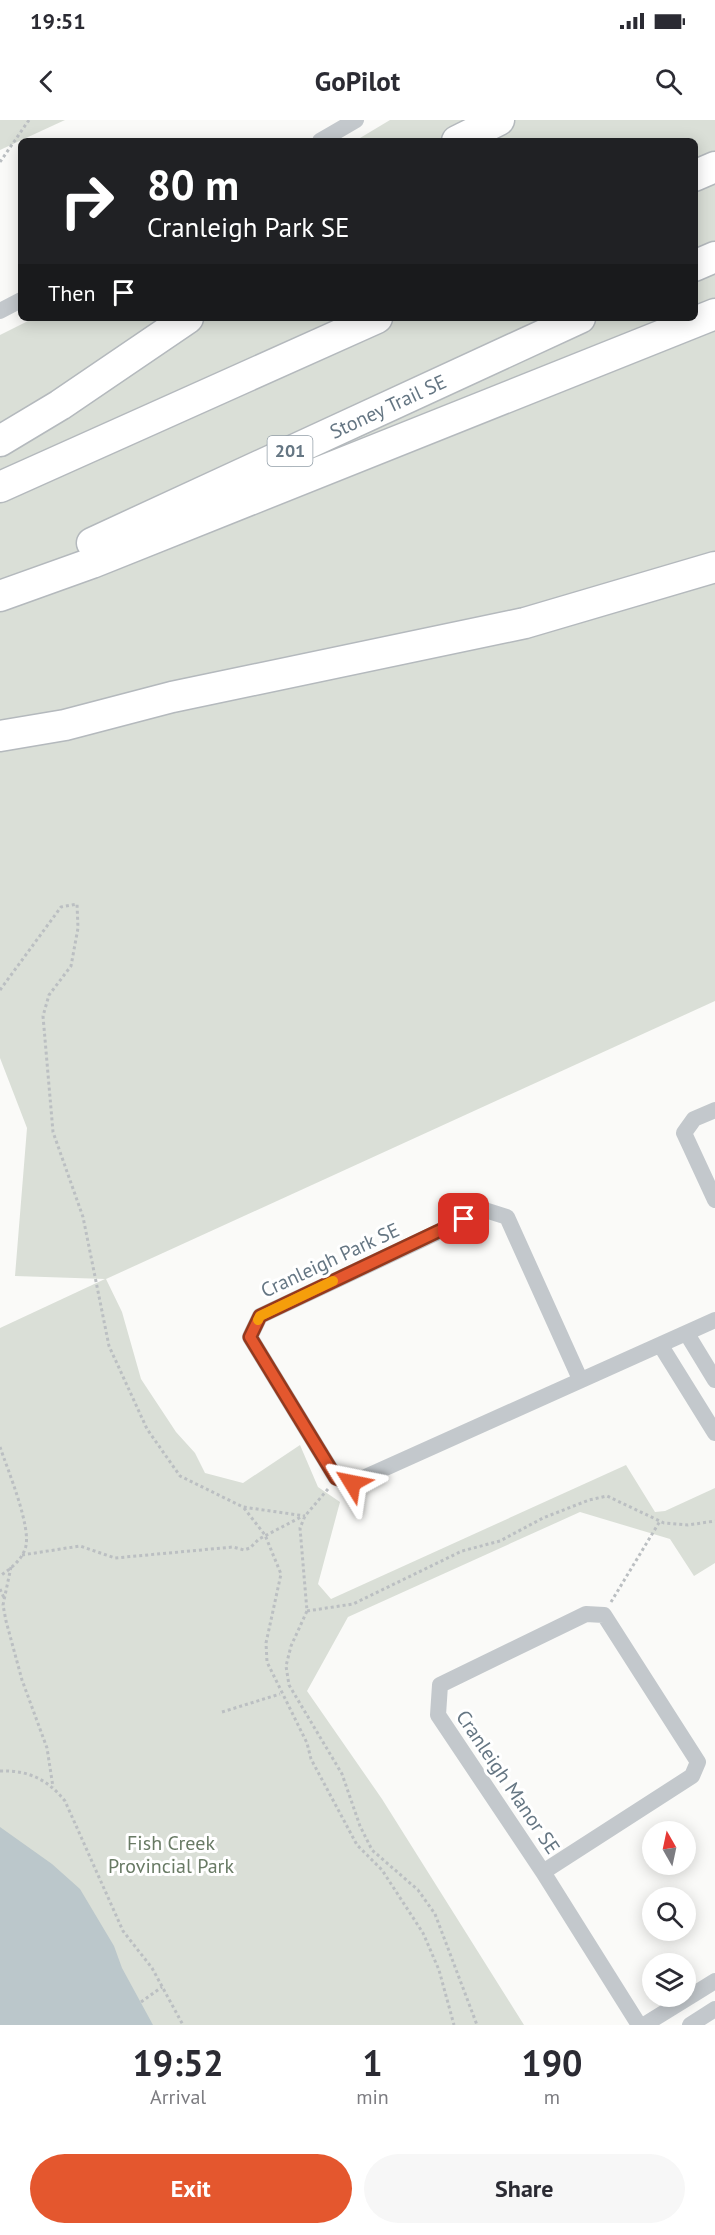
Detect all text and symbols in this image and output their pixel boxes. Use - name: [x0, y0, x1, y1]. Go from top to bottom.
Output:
- text: 19:51: [30, 7, 86, 35]
- text: GoPilot: [315, 64, 400, 98]
- icon: back: [30, 65, 63, 98]
- icon: search: [652, 65, 685, 98]
- text: 80 m: [147, 157, 239, 212]
- icon: right: [48, 162, 126, 240]
- text: Cranleigh Park SE: [147, 210, 349, 244]
- icon: arrive: [107, 276, 140, 309]
- text: Then: [48, 279, 95, 307]
- street label: Stoney Trail SE: [326, 368, 451, 445]
- road number: 201: [268, 436, 312, 466]
- pin: [438, 1193, 489, 1244]
- icon: arrive: [447, 1202, 480, 1235]
- street label: Cranleigh Park SE: [257, 1217, 403, 1303]
- position arrow: [320, 1451, 384, 1515]
- street label: Cranleigh Manor SE: [450, 1705, 566, 1859]
- north arrow: [642, 1821, 696, 1875]
- map controls: [642, 1821, 696, 2007]
- park label: Fish Creek Provincial Park: [108, 1830, 234, 1879]
- button: search: [642, 1887, 696, 1941]
- button: layers: [642, 1953, 696, 2007]
- text: 19:52: [132, 2039, 224, 2086]
- text: 1: [362, 2039, 383, 2086]
- text: 190: [521, 2039, 583, 2086]
- text: Arrival: [150, 2084, 206, 2110]
- text: min: [356, 2084, 389, 2110]
- text: m: [544, 2084, 560, 2110]
- button: Exit: [30, 2154, 352, 2223]
- button: Share: [364, 2154, 685, 2223]

